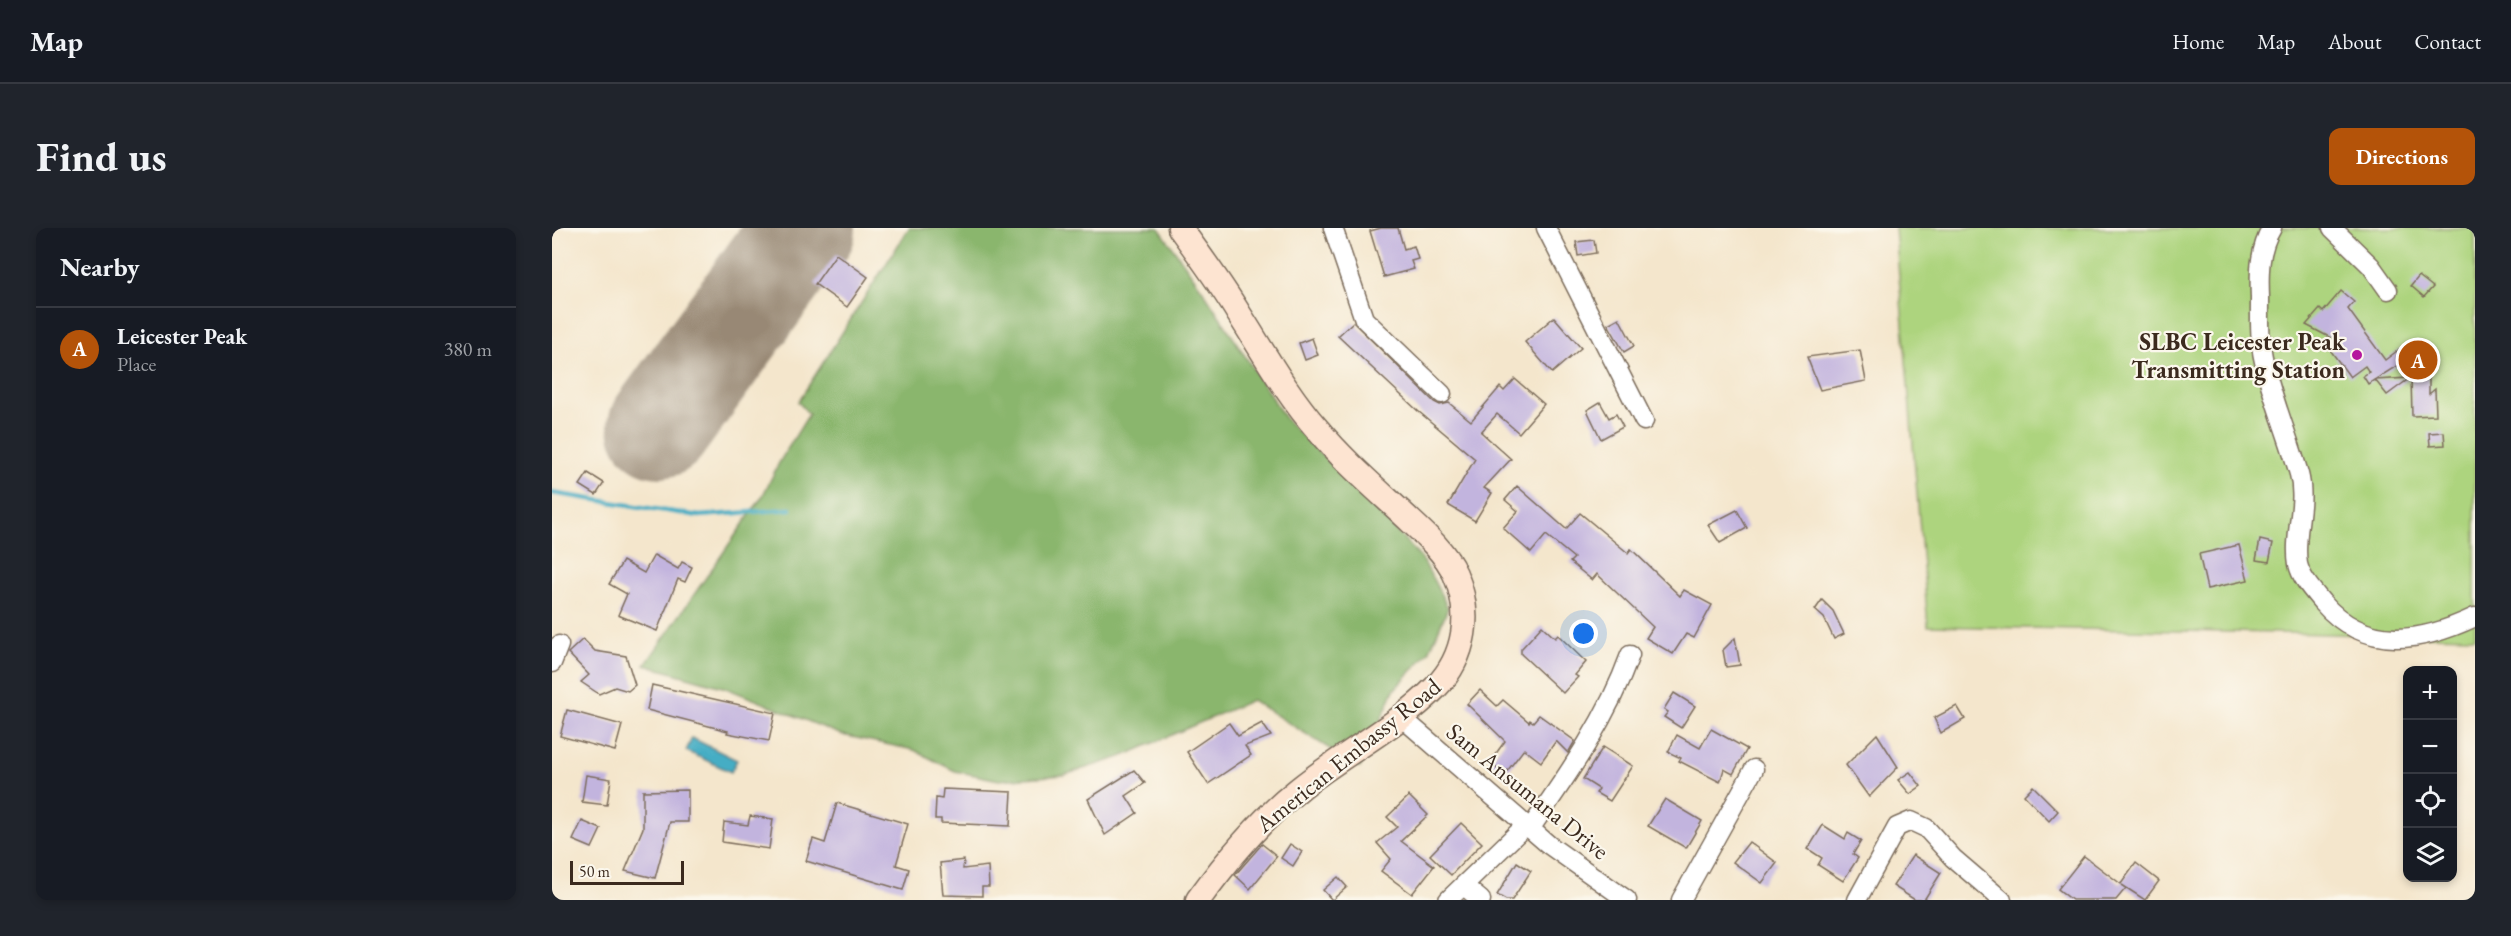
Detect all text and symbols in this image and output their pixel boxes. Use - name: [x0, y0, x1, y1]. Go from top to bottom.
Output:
- text: Map: [30, 23, 83, 59]
- text: Home: [2172, 28, 2224, 55]
- text: Map: [2257, 28, 2295, 55]
- text: About: [2328, 28, 2381, 55]
- text: Contact: [2414, 28, 2481, 55]
- button: Directions: [2329, 128, 2475, 185]
- text: Find us: [36, 129, 167, 184]
- text: Nearby: [60, 250, 140, 284]
- text: Leicester Peak: [117, 322, 247, 351]
- place label: SLBC Leicester Peak Transmitting Station: [2131, 326, 2346, 386]
- text: A: [72, 336, 87, 362]
- text: 380 m: [444, 336, 492, 362]
- pin: A: [2398, 338, 2438, 382]
- marker: SLBC Leicester Peak Transmitting Station: [2350, 348, 2364, 362]
- text: Place: [117, 351, 156, 377]
- your location: [1569, 619, 1598, 648]
- map controls: [2403, 666, 2457, 882]
- button: +: [2403, 666, 2457, 720]
- street label: American Embassy Road: [1248, 670, 1448, 840]
- street label: Sam Ansumana Drive: [1440, 716, 1616, 866]
- button: −: [2403, 720, 2457, 774]
- button: locate: [2403, 774, 2457, 828]
- button: layers: [2403, 828, 2457, 882]
- scale bar: [570, 858, 684, 886]
- text: 50 m: [579, 861, 610, 882]

